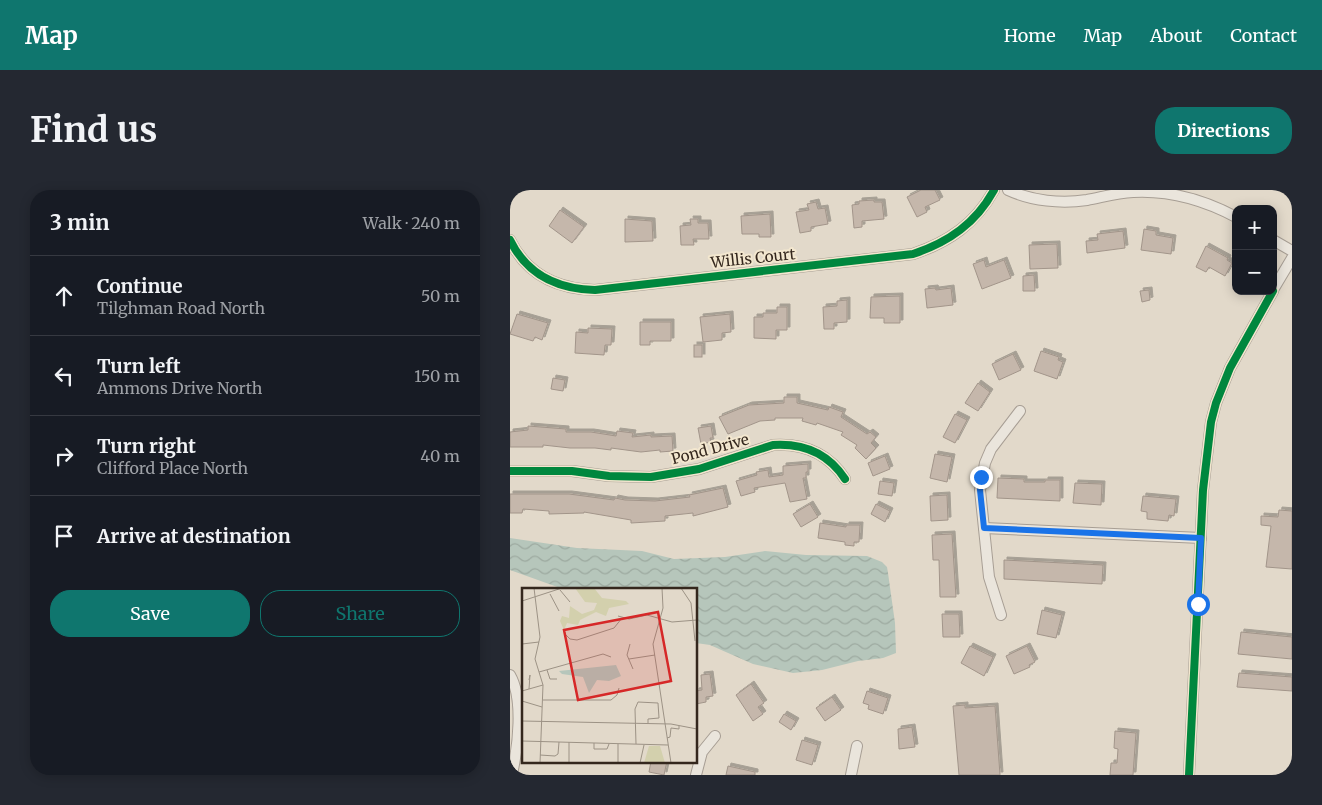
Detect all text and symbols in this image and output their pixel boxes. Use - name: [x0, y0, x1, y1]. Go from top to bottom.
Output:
- text: Map: [25, 20, 78, 51]
- text: Home: [1004, 24, 1056, 47]
- text: Map: [1084, 24, 1122, 47]
- text: About: [1150, 24, 1202, 47]
- text: Contact: [1230, 24, 1297, 47]
- button: Directions: [1155, 107, 1292, 154]
- text: Find us: [30, 108, 157, 152]
- map controls: [1232, 205, 1277, 295]
- button: +: [1232, 205, 1277, 250]
- text: 3 min: [50, 209, 109, 236]
- text: Walk · 240 m: [363, 213, 460, 233]
- street label: Willis Court: [709, 244, 796, 272]
- button: −: [1232, 250, 1277, 295]
- text: Continue: [97, 274, 183, 298]
- icon: ahead: [50, 282, 78, 310]
- text: 50 m: [421, 286, 460, 306]
- text: Tilghman Road North: [97, 298, 265, 318]
- text: Turn left: [97, 354, 181, 378]
- icon: left: [50, 362, 78, 390]
- text: 150 m: [414, 366, 460, 386]
- text: Ammons Drive North: [97, 378, 262, 398]
- street label: Pond Drive: [669, 429, 751, 468]
- text: Turn right: [97, 434, 196, 458]
- icon: right: [50, 442, 78, 470]
- text: 40 m: [420, 446, 460, 466]
- text: Clifford Place North: [97, 458, 248, 478]
- route end: [970, 466, 993, 489]
- icon: arrive: [50, 522, 78, 550]
- text: Arrive at destination: [97, 524, 291, 548]
- inset map: [522, 588, 698, 762]
- button: Save: [50, 590, 250, 637]
- button: Share: [260, 590, 460, 637]
- route start: [1187, 593, 1210, 616]

